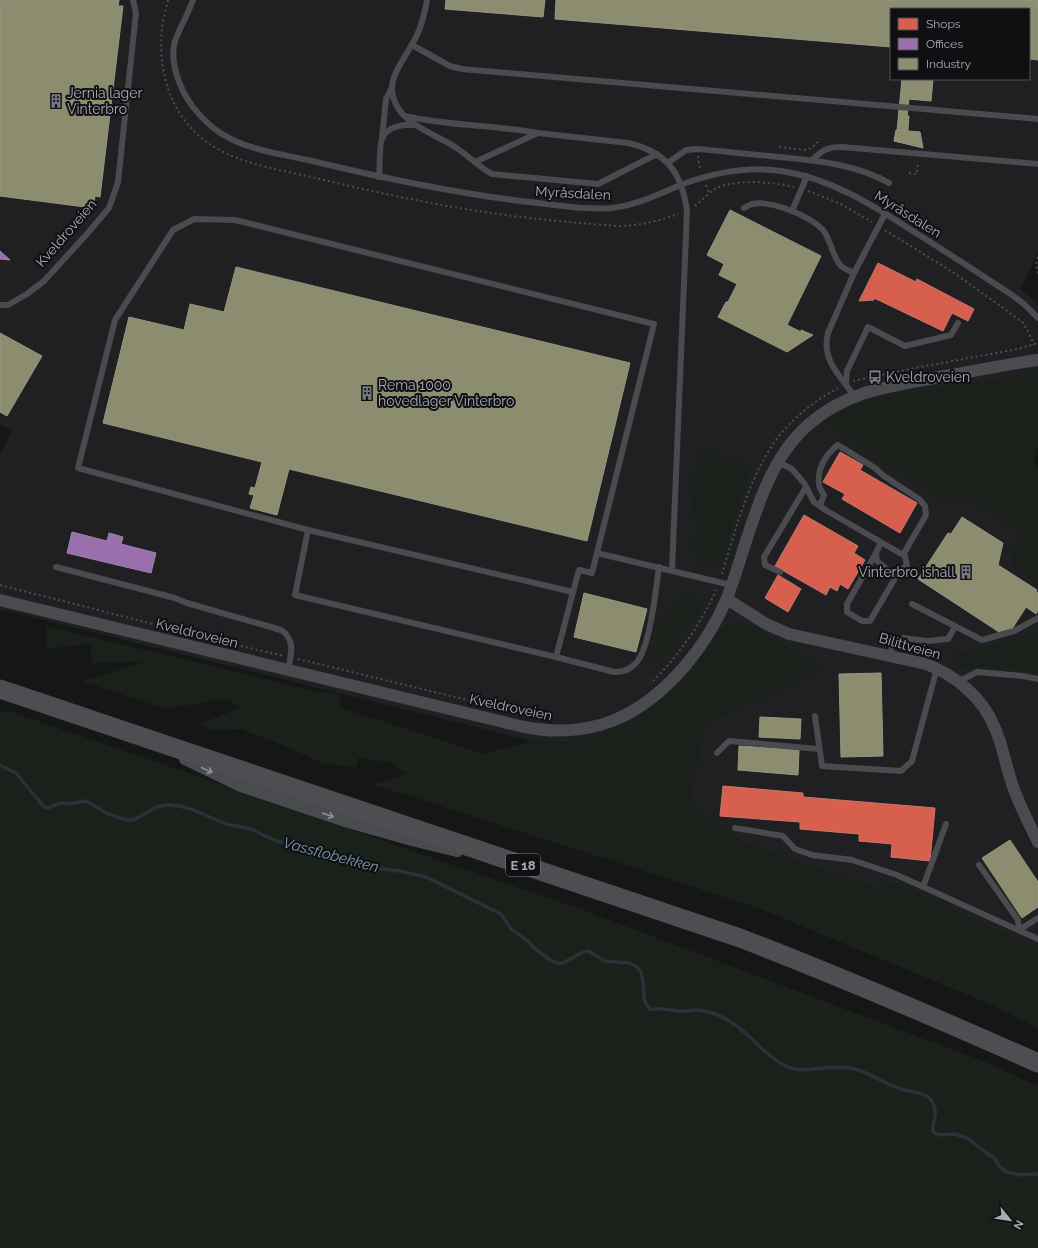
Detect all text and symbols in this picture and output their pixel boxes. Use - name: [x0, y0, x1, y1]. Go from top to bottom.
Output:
- legend: [890, 8, 1030, 80]
- text: Shops: [926, 17, 961, 31]
- text: Offices: [926, 37, 963, 51]
- text: Industry: [926, 57, 972, 71]
- place label: Jernia lager Vinterbro: [67, 85, 142, 117]
- building icon: Jernia lager Vinterbro: [48, 93, 64, 109]
- street label: Myråsdalen: [535, 183, 611, 203]
- street label: Myråsdalen: [872, 187, 944, 241]
- street label: Kveldroveien: [32, 196, 100, 270]
- bus stop icon: Kveldroveien: [867, 369, 883, 385]
- place label: Kveldroveien: [886, 369, 970, 385]
- place label: Rema 1000 hovedlager Vinterbro: [378, 377, 514, 409]
- building icon: Rema 1000 hovedlager Vinterbro: [359, 385, 375, 401]
- place label: Vinterbro ishall: [858, 564, 955, 580]
- building icon: Vinterbro ishall: [958, 564, 974, 580]
- street label: Kveldroveien: [154, 615, 240, 651]
- street label: Bilittveien: [877, 630, 943, 662]
- street label: Kveldroveien: [468, 690, 554, 724]
- one-way arrow: [200, 767, 212, 774]
- one-way arrow: [322, 812, 335, 819]
- water label: Vassflobekken: [281, 834, 381, 876]
- road number: E 18: [506, 854, 540, 876]
- north arrow: [990, 1200, 1030, 1240]
- text: N: [1010, 1218, 1026, 1232]

